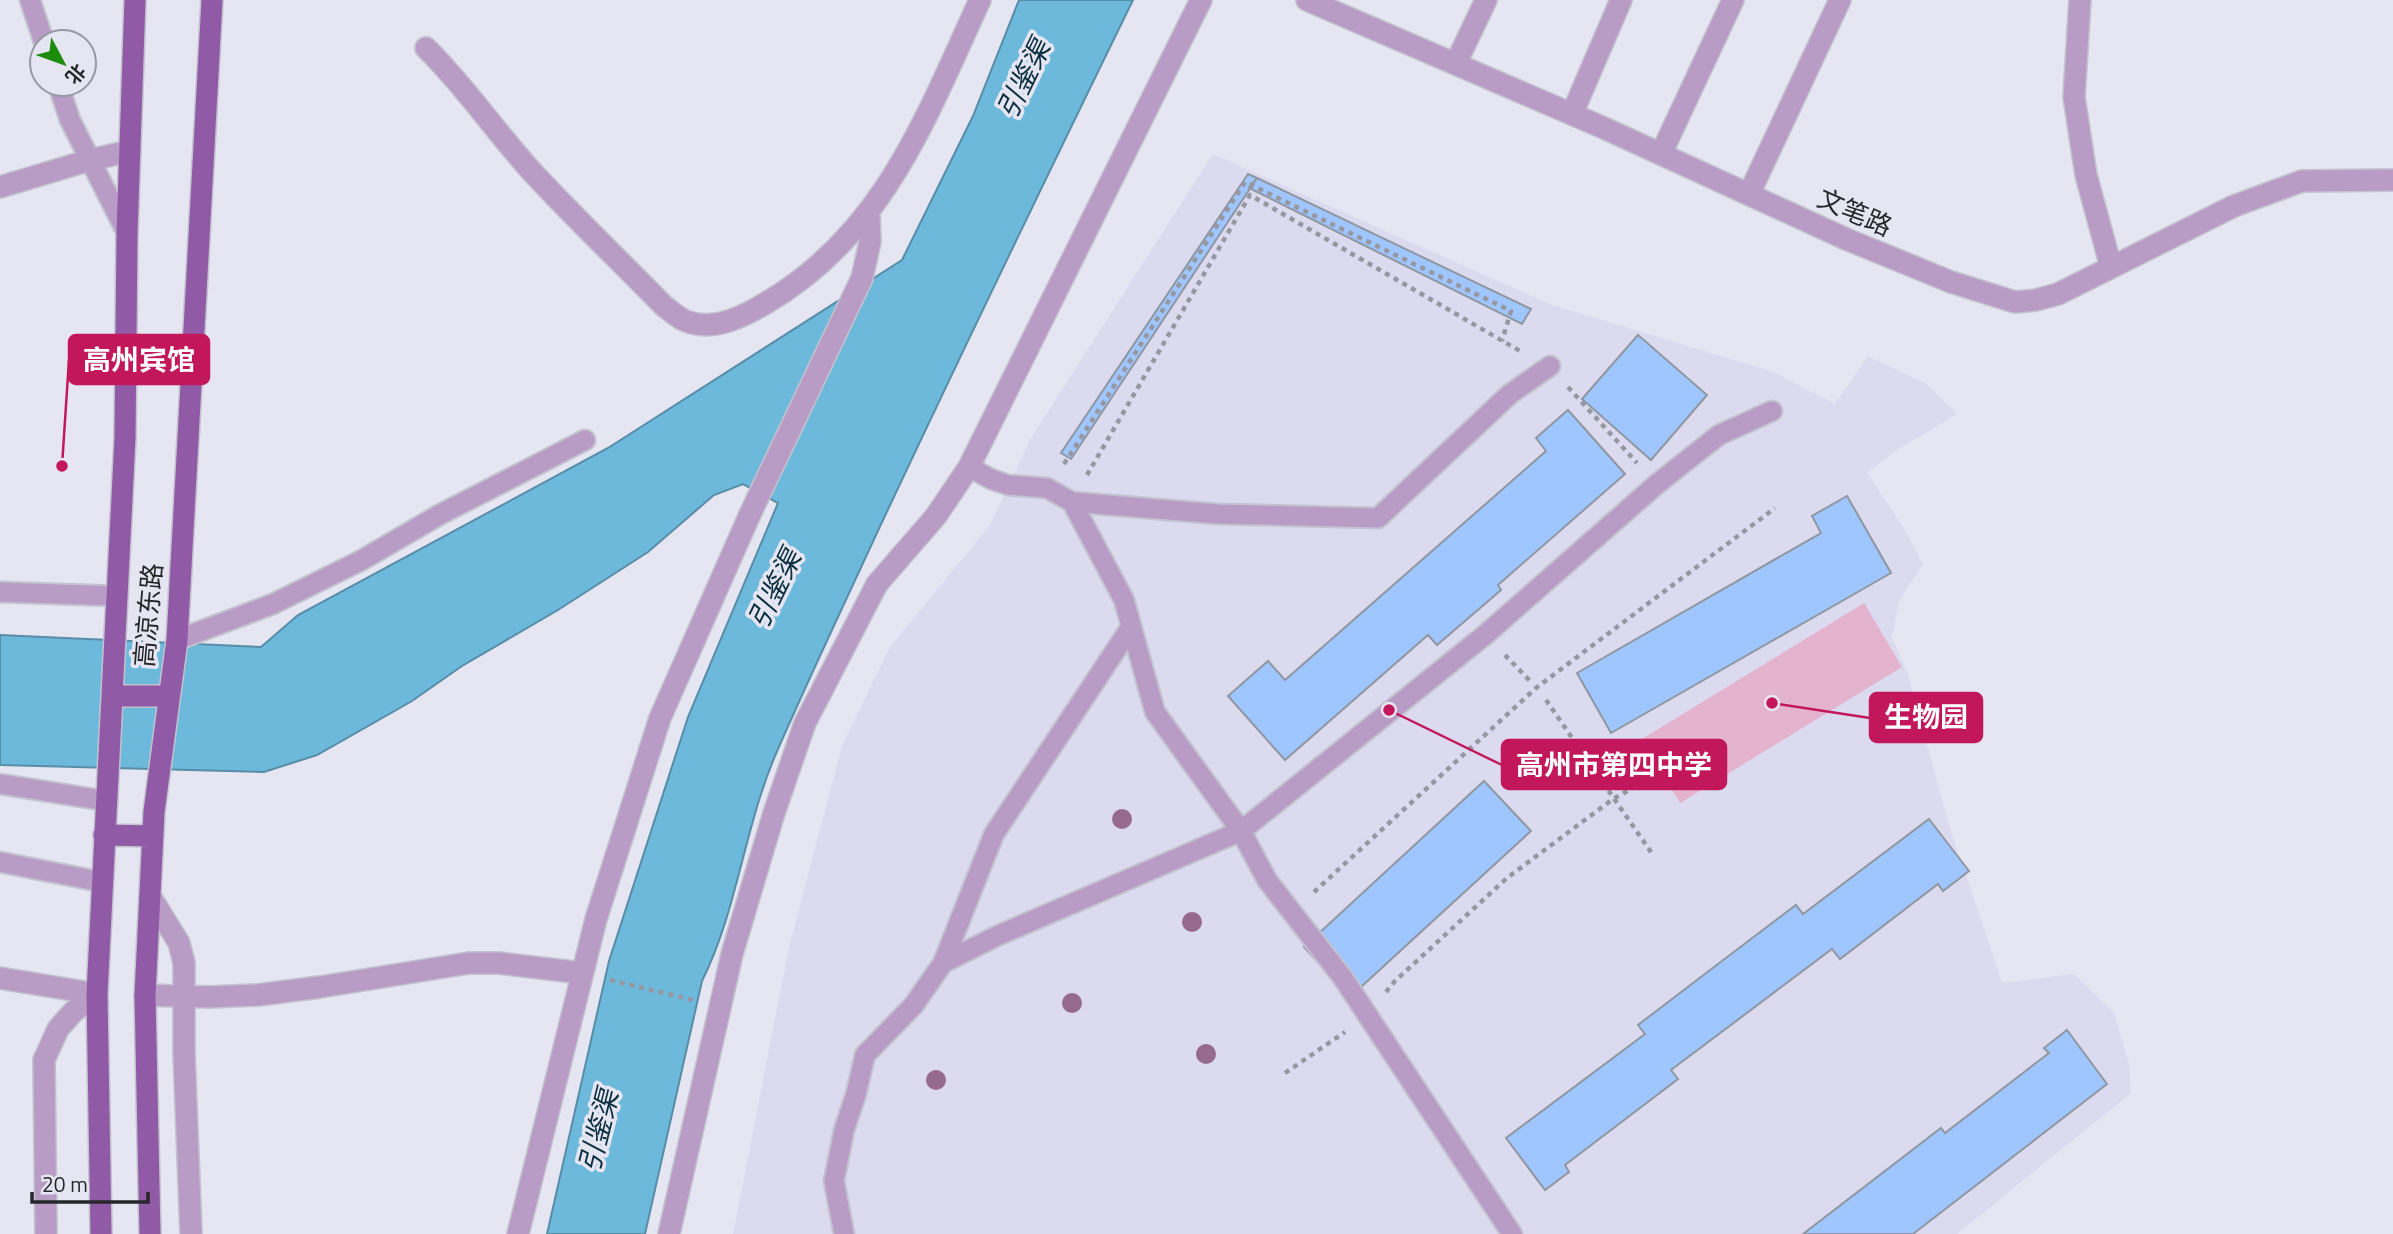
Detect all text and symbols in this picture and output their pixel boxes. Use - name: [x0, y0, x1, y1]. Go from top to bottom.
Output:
- north arrow: [28, 28, 98, 98]
- water label: 引鉴渠: [985, 28, 1062, 126]
- text: 北: [59, 58, 93, 91]
- street label: 文笔路: [1811, 178, 1899, 246]
- callout: 高州宾馆: [69, 335, 209, 384]
- text: 高州宾馆: [83, 338, 195, 381]
- water label: 引鉴渠: [736, 538, 813, 636]
- street label: 高凉东路: [124, 561, 172, 669]
- callout: 生物园: [1870, 693, 1982, 742]
- text: 生物园: [1884, 695, 1968, 738]
- callout: 高州市第四中学: [1502, 740, 1726, 789]
- text: 高州市第四中学: [1516, 743, 1712, 786]
- water label: 引鉴渠: [567, 1081, 630, 1177]
- scale bar: [32, 1160, 147, 1204]
- text: 20 m: [42, 1168, 88, 1200]

